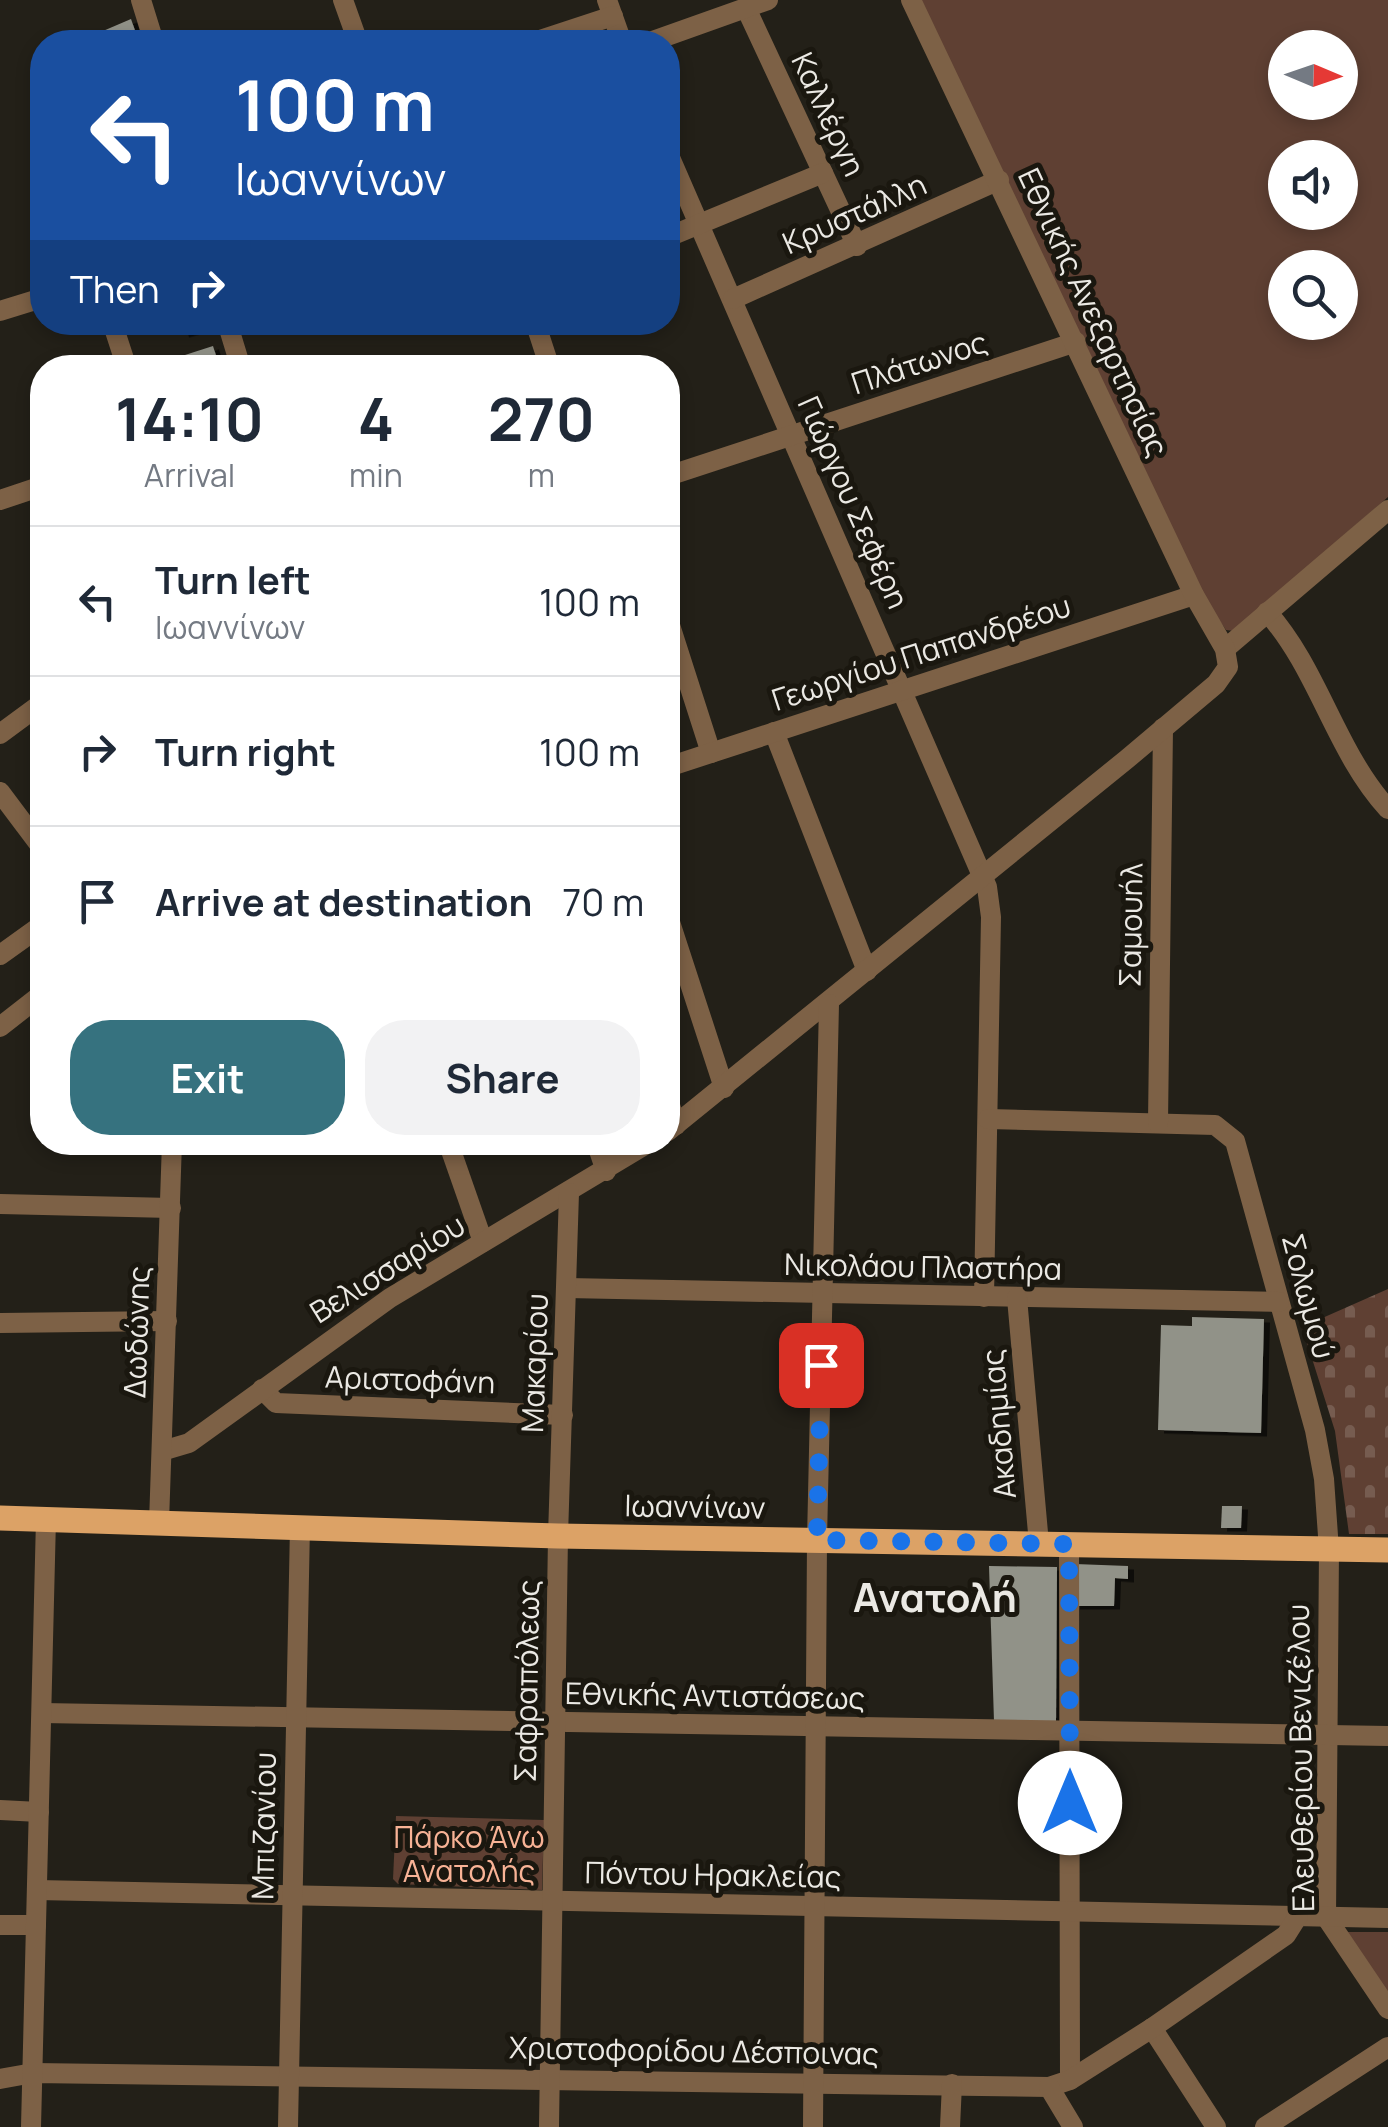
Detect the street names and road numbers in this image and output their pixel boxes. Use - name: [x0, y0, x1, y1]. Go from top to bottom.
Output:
- street label: Καλλέργη: [782, 45, 876, 183]
- street label: Εθνικής Ανεξαρτησίας: [1009, 161, 1179, 463]
- street label: Κρυστάλλη: [776, 163, 932, 263]
- street label: Πλάτωνος: [846, 321, 992, 403]
- street label: Γιώργου Σεφέρη: [789, 389, 919, 615]
- street label: Γεωργίου Παπανδρέου: [766, 584, 1076, 720]
- street label: Σαμουήλ: [1108, 862, 1152, 988]
- street label: Βελισσαρίου: [302, 1204, 472, 1332]
- street label: Σολωμού: [1273, 1229, 1345, 1363]
- street label: Νικολάου Πλαστήρα: [784, 1243, 1062, 1289]
- street label: Δωδώνης: [113, 1265, 159, 1399]
- street label: Μακαρίου: [511, 1293, 557, 1433]
- street label: Ακαδημίας: [971, 1347, 1025, 1501]
- street label: Αριστοφάνη: [324, 1356, 496, 1402]
- street label: Ιωαννίνων: [624, 1484, 766, 1528]
- street label: Σαφραπόλεως: [504, 1579, 548, 1783]
- street label: Ελευθερίου Βενιζέλου: [1277, 1604, 1323, 1912]
- street label: Εθνικής Αντιστάσεως: [565, 1672, 865, 1718]
- street label: Μπιζανίου: [241, 1752, 285, 1900]
- street label: Πόντου Ηρακλείας: [584, 1851, 842, 1897]
- street label: Χριστοφορίδου Δέσποινας: [509, 2026, 879, 2074]

